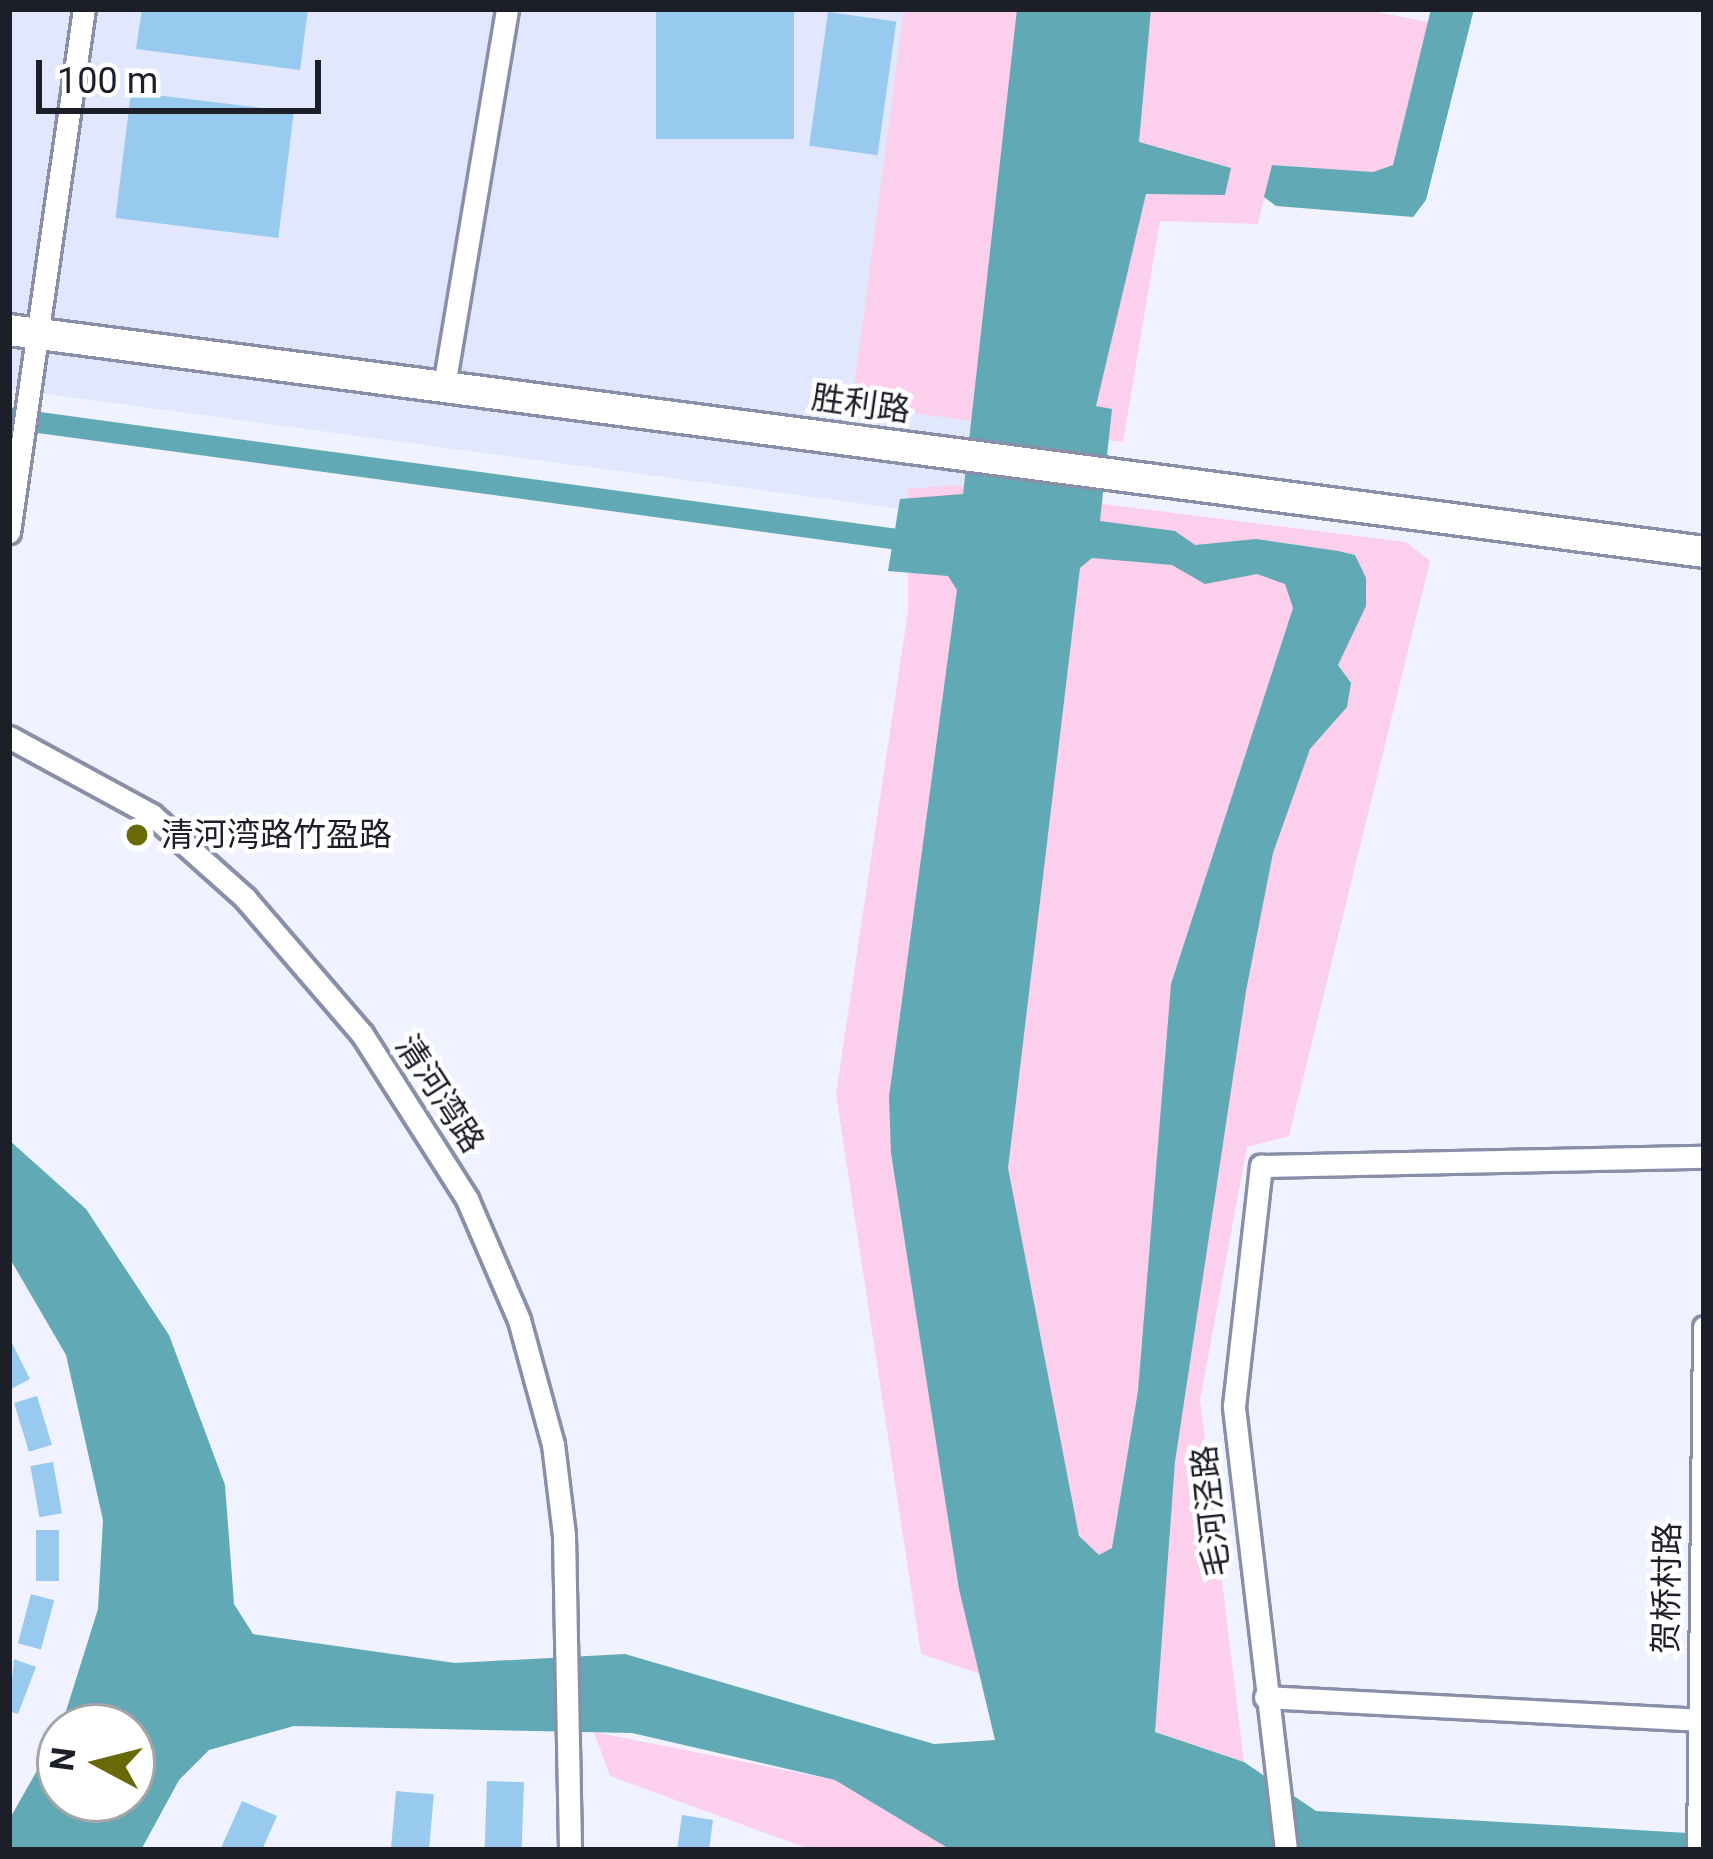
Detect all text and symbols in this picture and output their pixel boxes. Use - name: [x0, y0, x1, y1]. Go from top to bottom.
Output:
- scale bar: [42, 36, 327, 110]
- text: 100 m: [57, 60, 158, 102]
- street label: 胜利路: [809, 378, 913, 430]
- place label: 清河湾路竹盈路: [161, 815, 392, 855]
- marker: 清河湾路竹盈路: [124, 822, 150, 848]
- street label: 清河湾路: [387, 1028, 493, 1160]
- street label: 毛河泾路: [1184, 1443, 1238, 1579]
- street label: 贺桥村路: [1646, 1522, 1688, 1654]
- north arrow: [36, 1703, 156, 1823]
- text: N: [42, 1745, 84, 1773]

